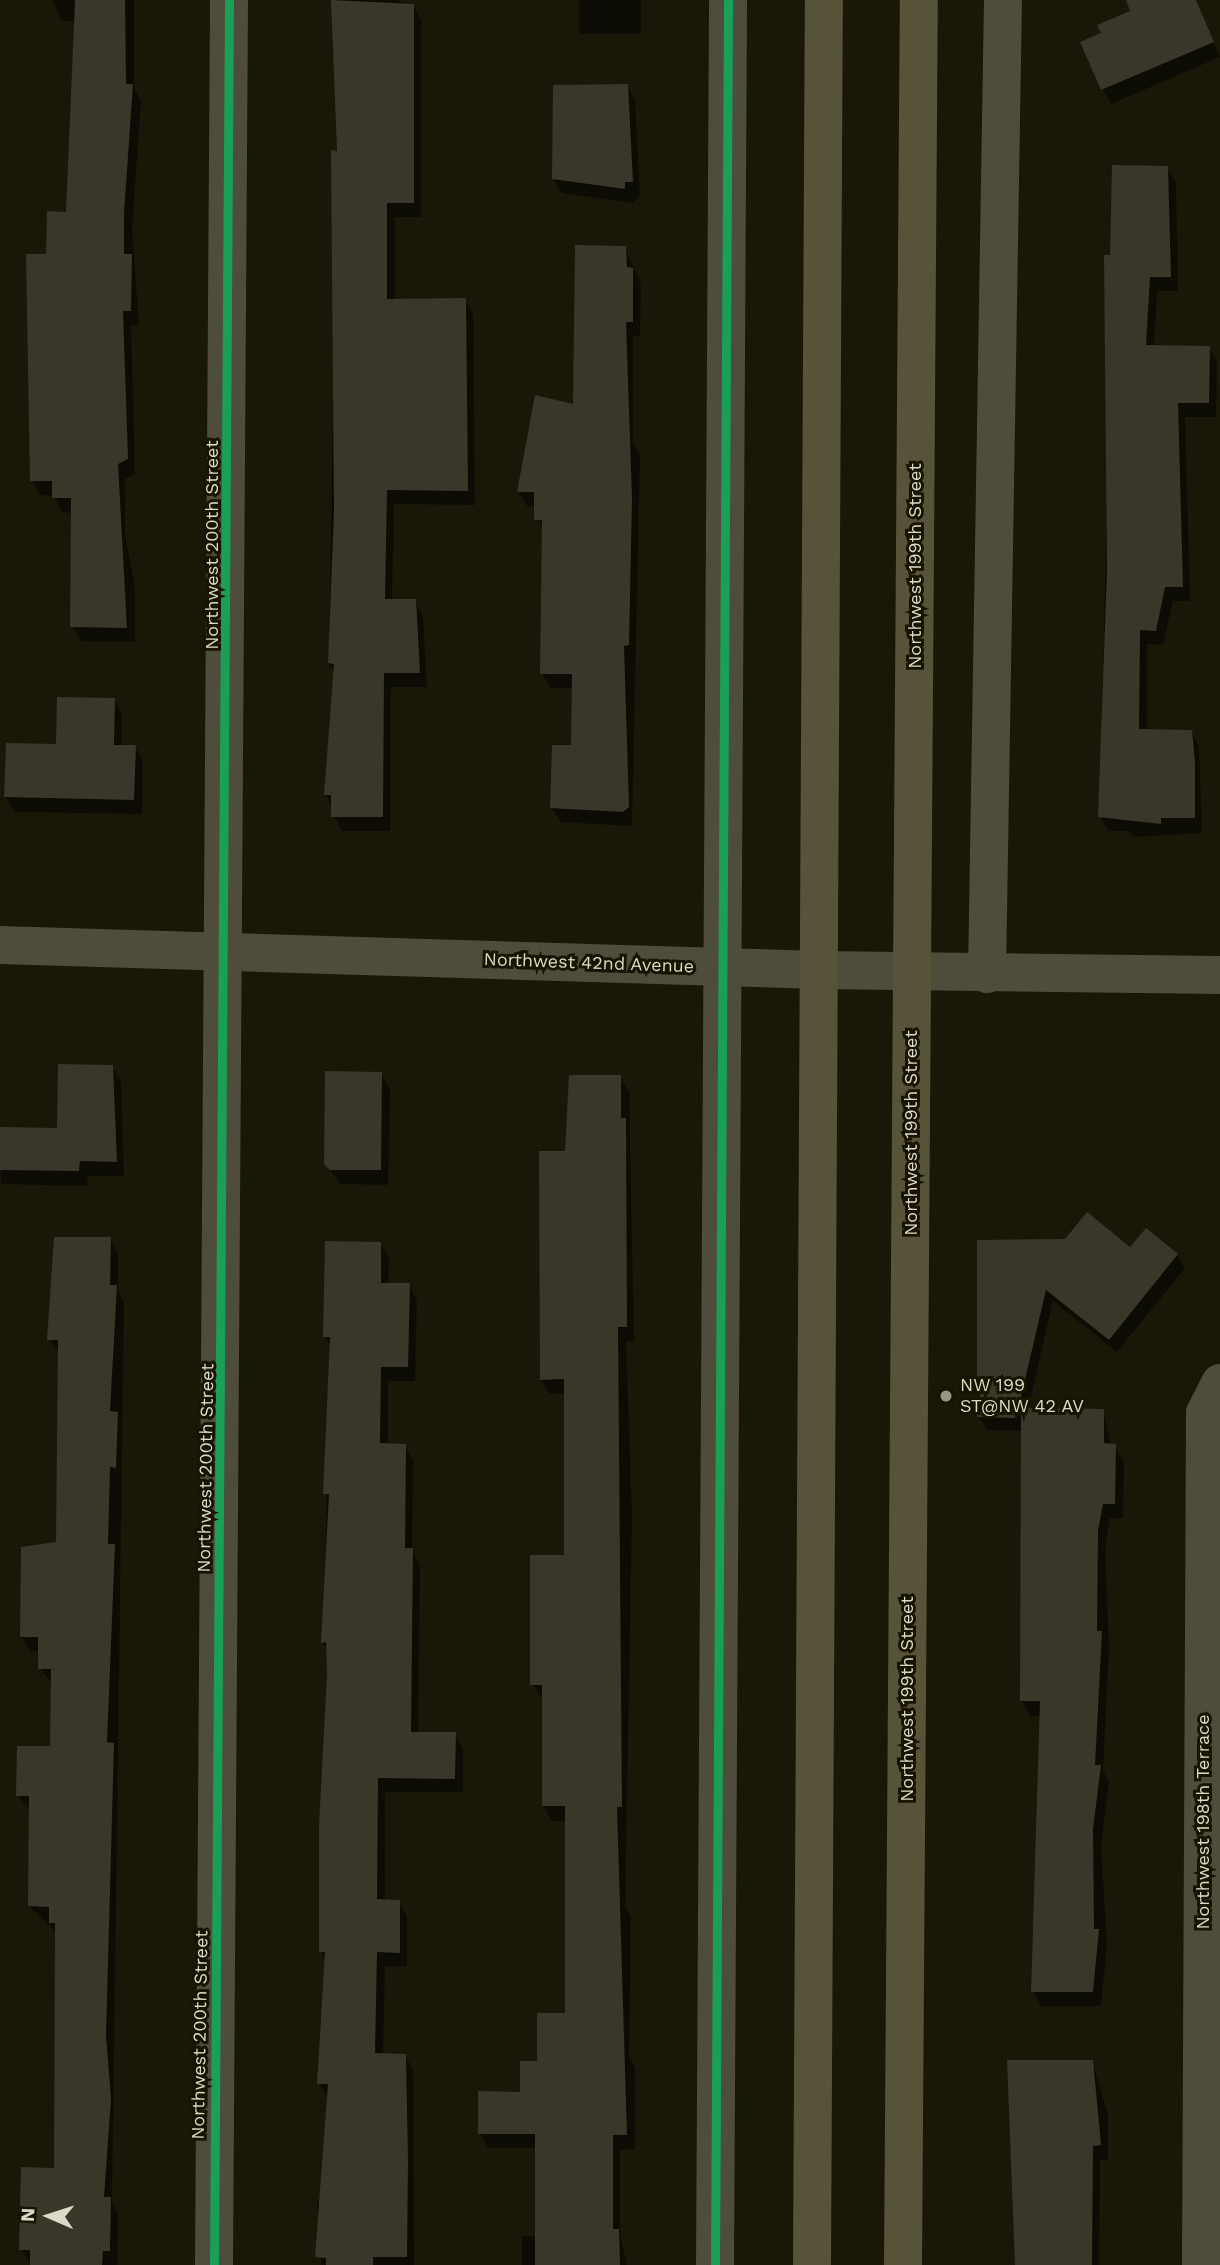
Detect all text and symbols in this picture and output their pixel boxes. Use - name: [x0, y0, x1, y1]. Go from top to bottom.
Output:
- street label: Northwest 200th Street: [201, 440, 223, 650]
- street label: Northwest 199th Street: [904, 463, 926, 669]
- street label: Northwest 42nd Avenue: [483, 949, 695, 977]
- street label: Northwest 199th Street: [900, 1030, 922, 1236]
- street label: Northwest 200th Street: [193, 1363, 219, 1573]
- place label: NW 199 ST@NW 42 AV: [960, 1375, 1085, 1418]
- marker: NW 199 ST@NW 42 AV: [938, 1388, 954, 1404]
- street label: Northwest 199th Street: [896, 1596, 918, 1802]
- street label: Northwest 198th Terrace: [1192, 1714, 1214, 1930]
- street label: Northwest 200th Street: [187, 1930, 213, 2140]
- north arrow: [14, 2181, 84, 2251]
- text: N: [16, 2207, 39, 2223]

